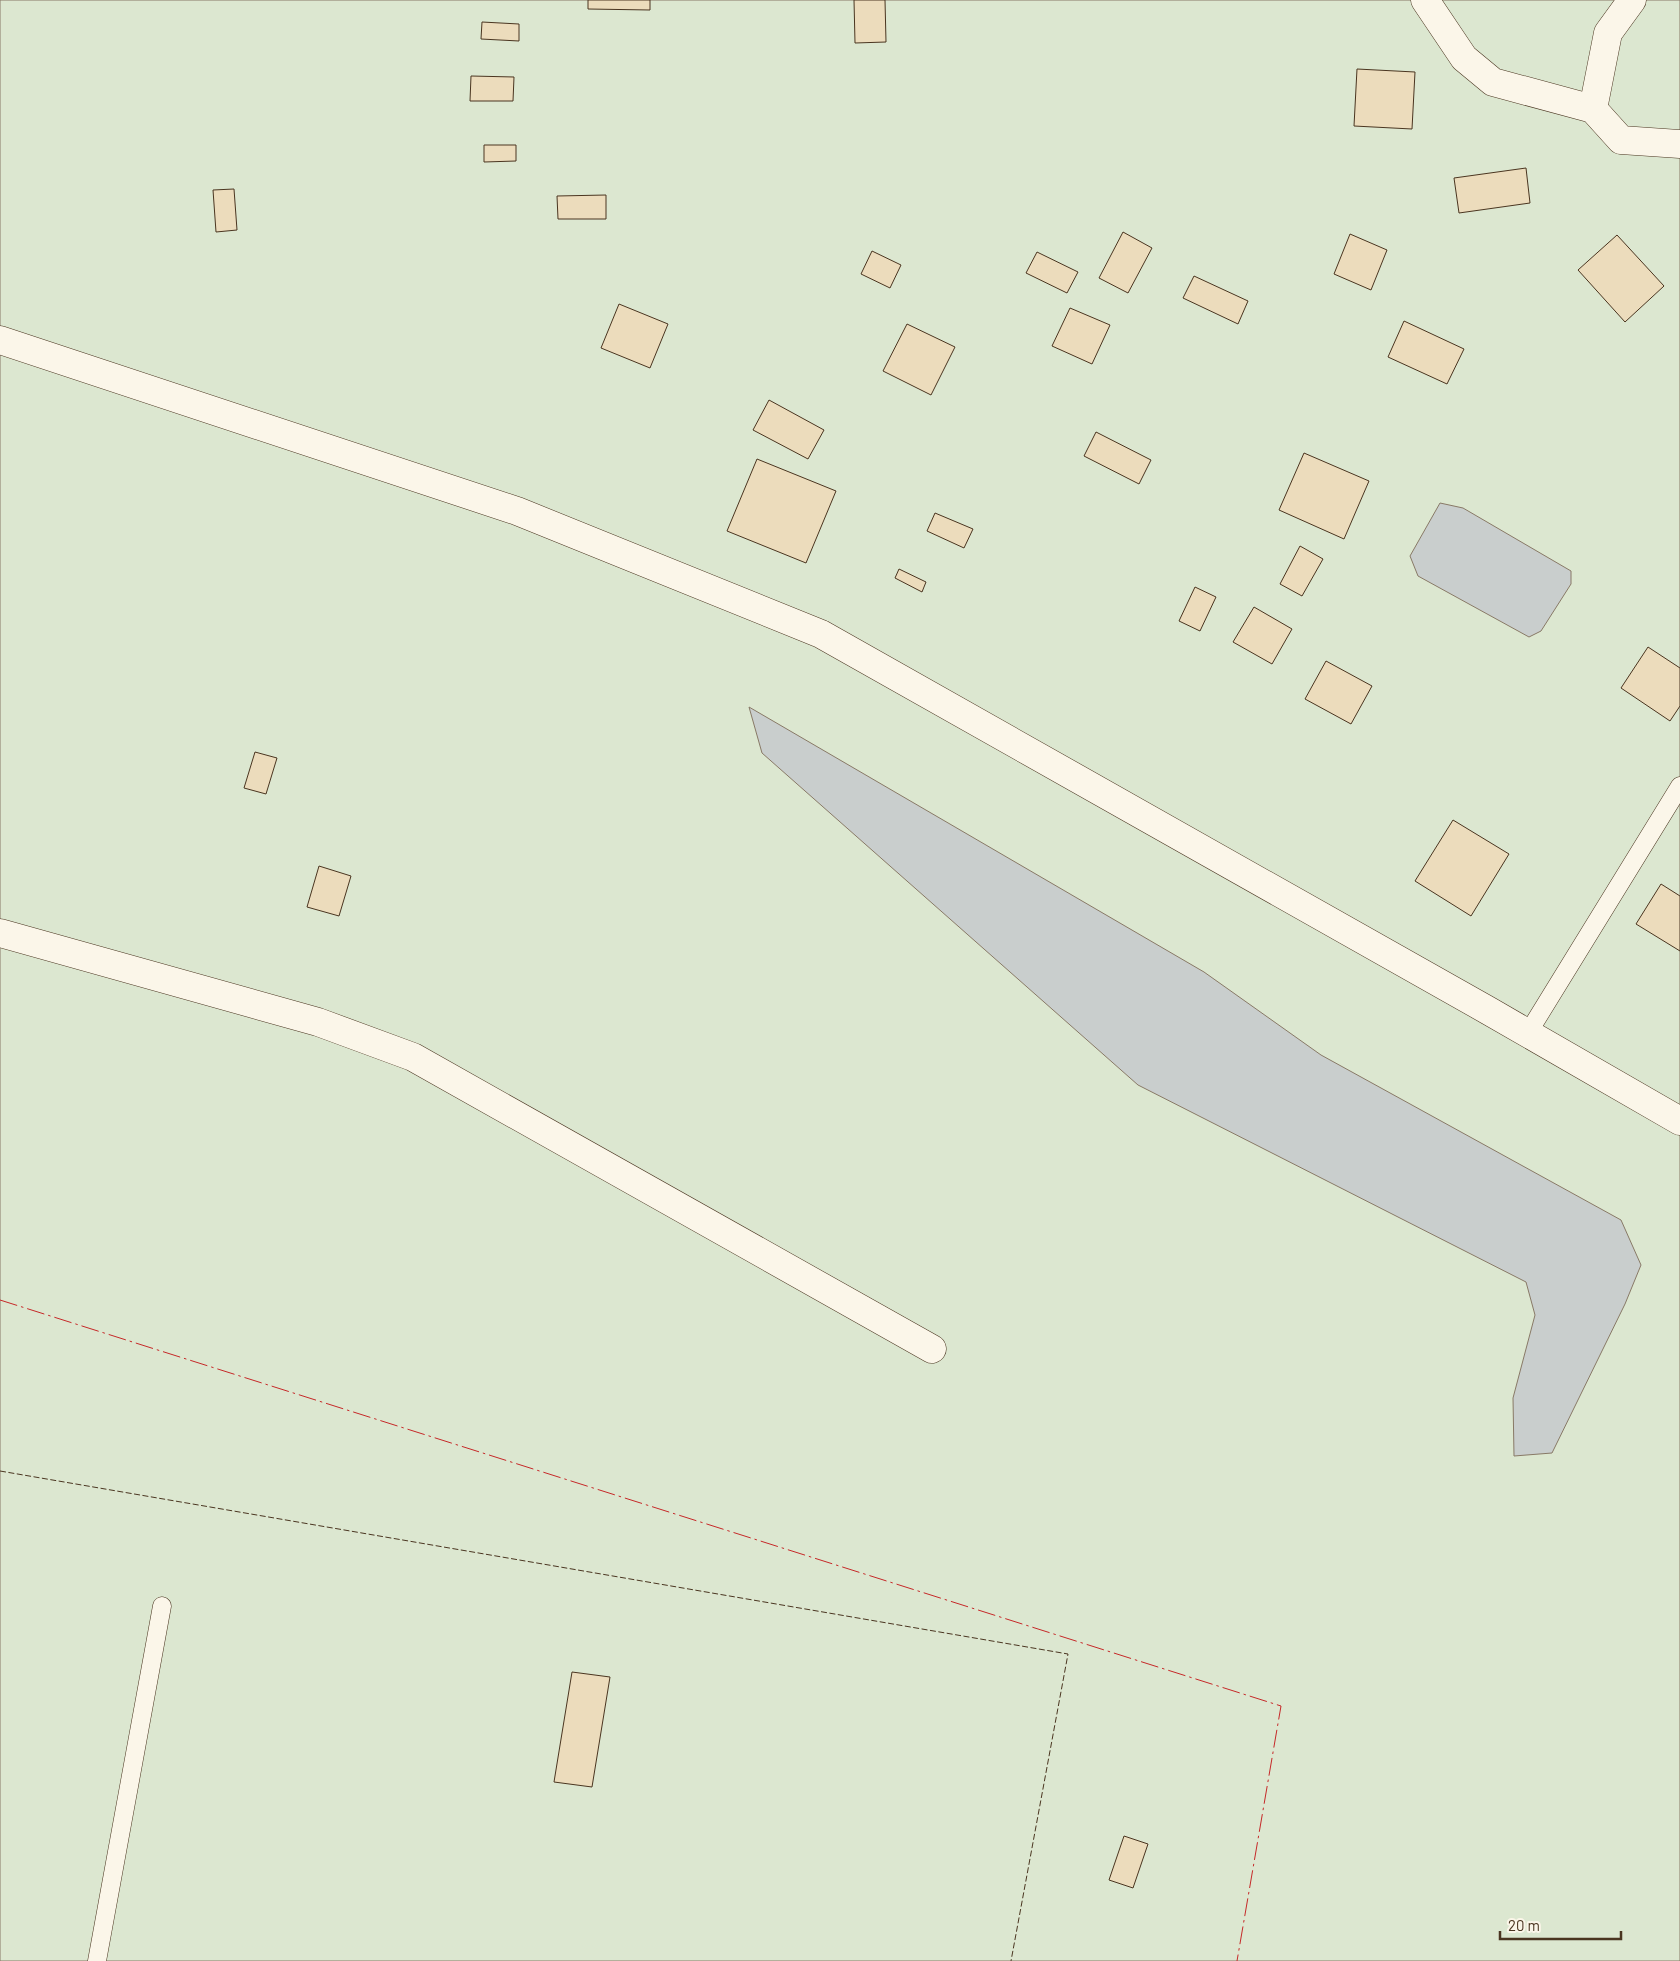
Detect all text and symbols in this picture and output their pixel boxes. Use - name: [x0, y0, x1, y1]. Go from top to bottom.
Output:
- scale bar: [1500, 1908, 1621, 1940]
- text: 20 m: [1508, 1916, 1540, 1934]

